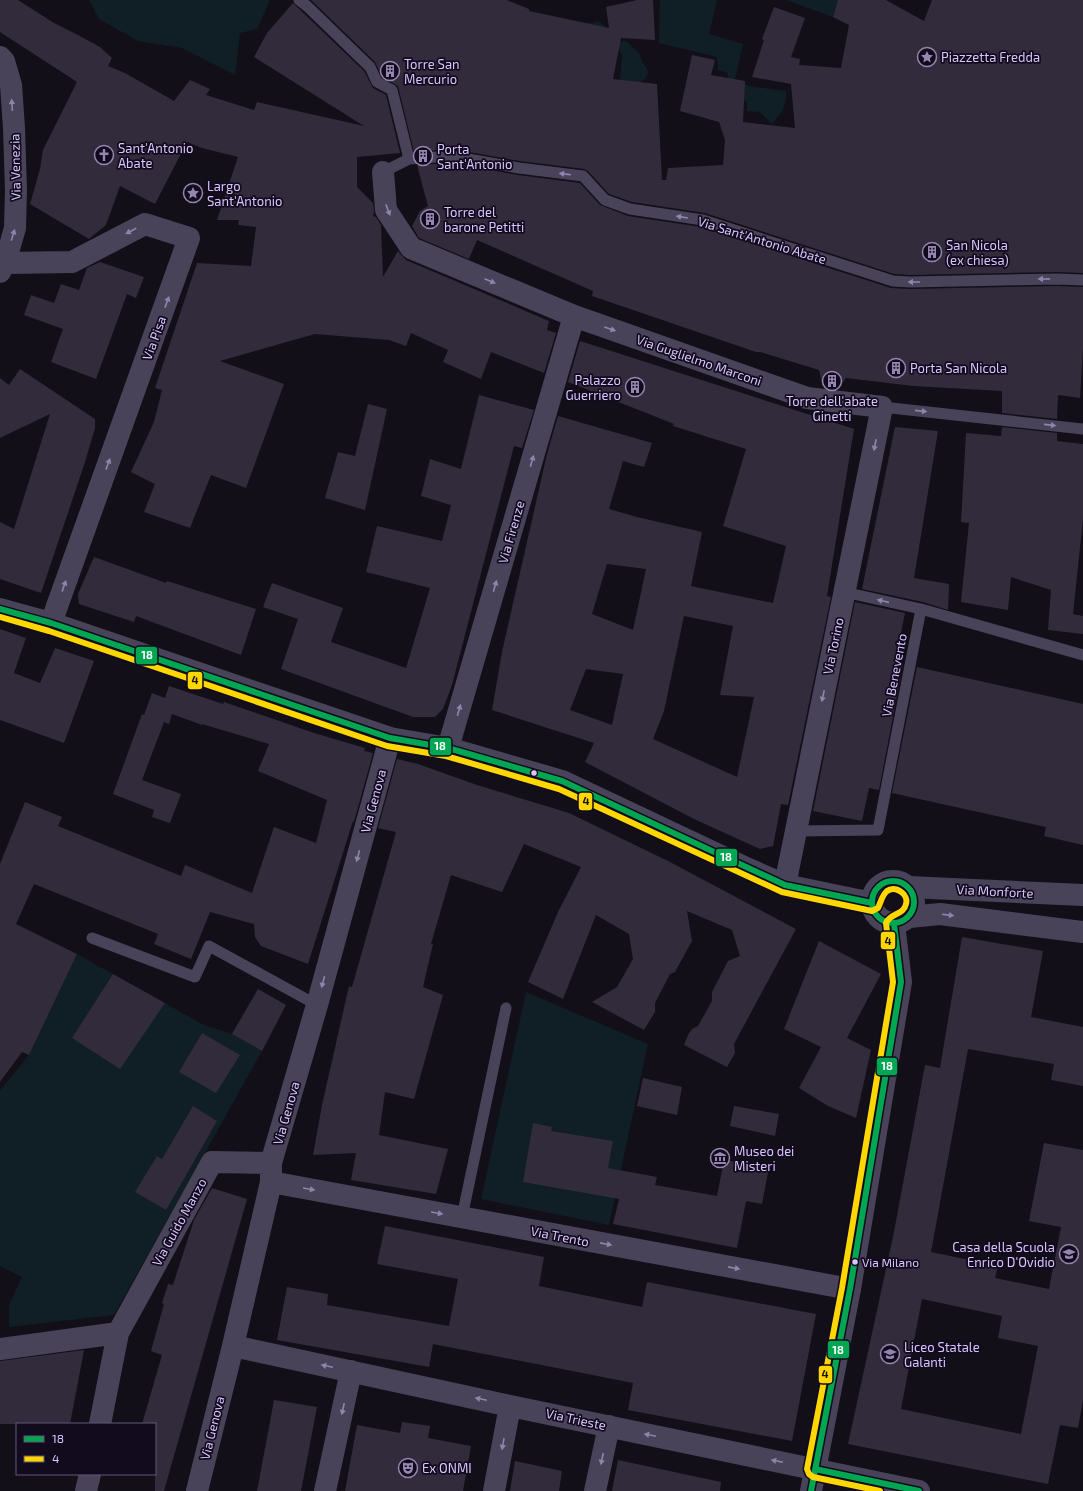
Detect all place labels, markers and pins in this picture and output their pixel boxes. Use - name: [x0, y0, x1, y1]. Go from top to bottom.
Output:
- place icon: Piazzetta Fredda: [916, 46, 938, 68]
- place label: Piazzetta Fredda: [941, 49, 1040, 65]
- place label: Torre San Mercurio: [404, 56, 460, 87]
- building icon: Torre San Mercurio: [379, 60, 401, 82]
- place label: Sant'Antonio Abate: [118, 140, 193, 171]
- place label: Porta Sant'Antonio: [437, 141, 512, 172]
- church icon: Sant'Antonio Abate: [93, 144, 115, 166]
- building icon: Porta Sant'Antonio: [412, 145, 434, 167]
- place label: Largo Sant'Antonio: [207, 178, 282, 209]
- place icon: Largo Sant'Antonio: [182, 182, 204, 204]
- place label: Torre del barone Petitti: [444, 204, 524, 235]
- building icon: Torre del barone Petitti: [419, 208, 441, 230]
- place label: San Nicola (ex chiesa): [946, 237, 1009, 268]
- building icon: San Nicola (ex chiesa): [921, 241, 943, 263]
- building icon: Porta San Nicola: [885, 357, 907, 379]
- place label: Porta San Nicola: [910, 360, 1007, 376]
- building icon: Torre dell'abate Ginetti: [821, 370, 843, 392]
- place label: Palazzo Guerriero: [565, 372, 621, 403]
- building icon: Palazzo Guerriero: [624, 376, 646, 398]
- place label: Torre dell'abate Ginetti: [786, 393, 878, 424]
- unlabelled marker: [529, 768, 539, 778]
- place label: Museo dei Misteri: [734, 1143, 794, 1174]
- museum icon: Museo dei Misteri: [709, 1147, 731, 1169]
- place label: Casa della Scuola Enrico D'Ovidio: [952, 1239, 1055, 1270]
- school or university icon: Casa della Scuola Enrico D'Ovidio: [1058, 1243, 1080, 1265]
- place label: Via Milano: [862, 1255, 919, 1269]
- marker: Via Milano: [850, 1257, 860, 1267]
- place label: Liceo Statale Galanti: [904, 1339, 980, 1370]
- school or university icon: Liceo Statale Galanti: [879, 1343, 901, 1365]
- theatre icon: Ex ONMI: [397, 1457, 419, 1479]
- place label: Ex ONMI: [422, 1460, 472, 1476]

